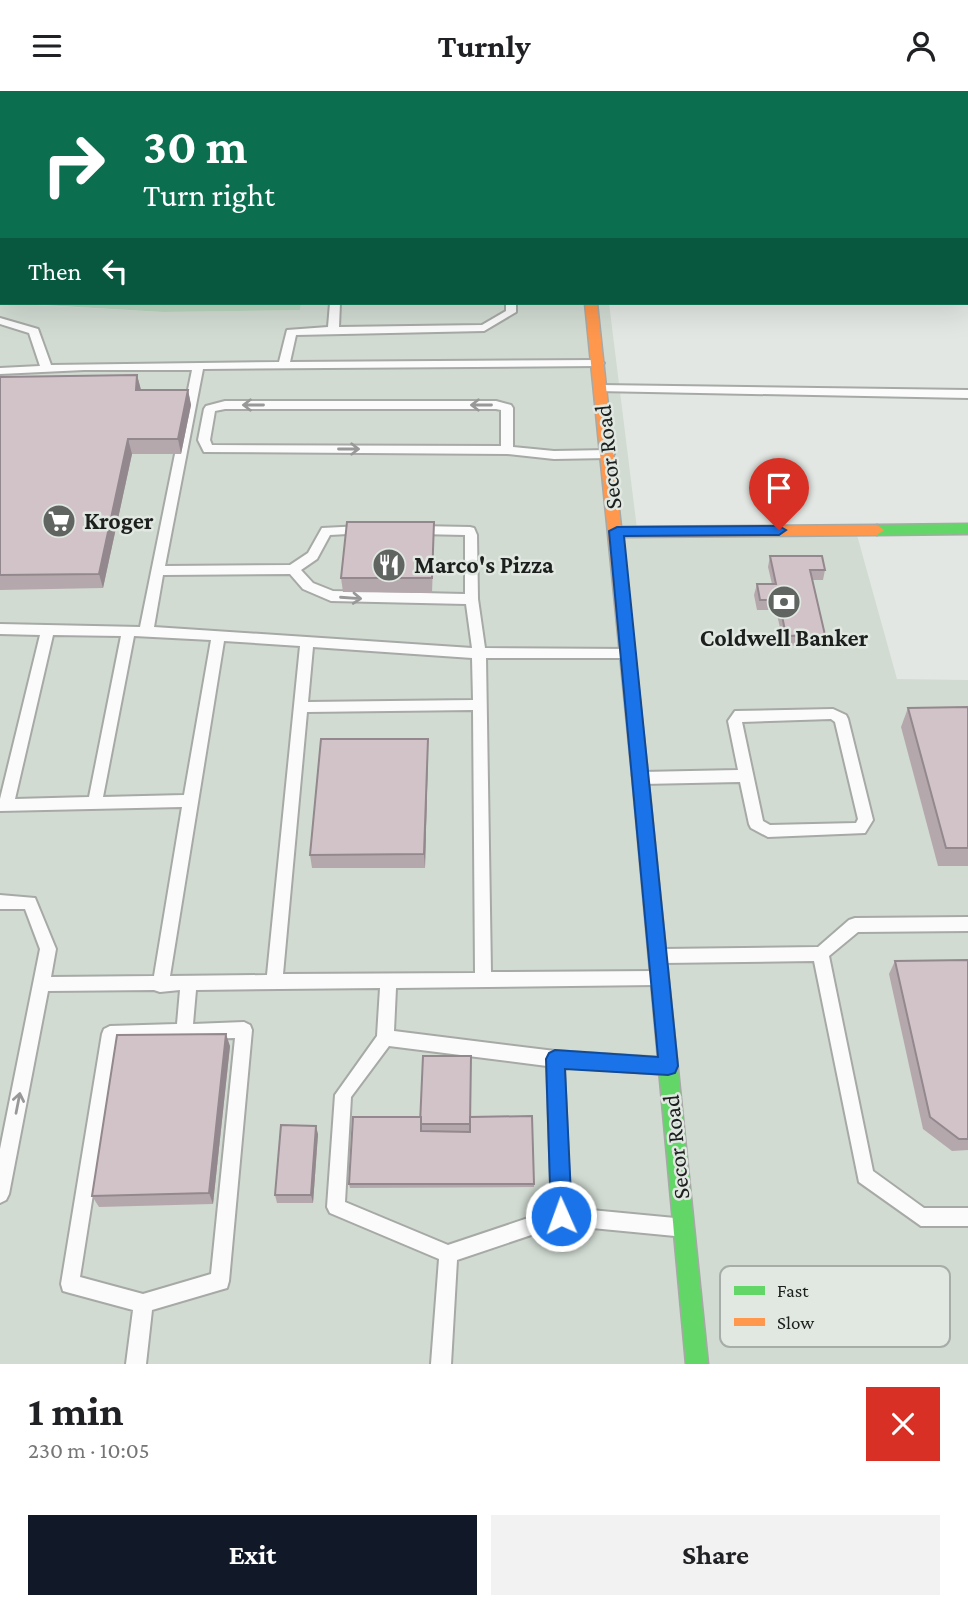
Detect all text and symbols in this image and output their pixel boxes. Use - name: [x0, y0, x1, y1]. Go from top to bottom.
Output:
- icon: menu: [28, 27, 66, 65]
- icon: person: [902, 27, 940, 65]
- text: Turnly: [437, 28, 531, 64]
- icon: right: [28, 119, 119, 210]
- text: 30 m: [143, 119, 248, 174]
- text: Turn right: [143, 177, 275, 213]
- icon: left: [96, 252, 134, 290]
- text: Then: [28, 257, 82, 286]
- one-way arrow: [242, 398, 265, 412]
- one-way arrow: [470, 398, 493, 412]
- street label: Secor Road: [589, 403, 626, 511]
- one-way arrow: [337, 442, 360, 456]
- pin: [749, 458, 809, 530]
- icon: arrive: [760, 469, 798, 507]
- supermarket icon: Kroger: [40, 502, 78, 540]
- place label: Kroger: [84, 507, 154, 534]
- restaurant icon: Marco's Pizza: [370, 546, 408, 584]
- place label: Marco's Pizza: [414, 551, 554, 578]
- bank icon: Coldwell Banker: [765, 583, 803, 621]
- one-way arrow: [339, 591, 362, 604]
- place label: Coldwell Banker: [700, 624, 869, 651]
- one-way arrow: [11, 1092, 25, 1115]
- street label: Secor Road: [657, 1093, 694, 1201]
- position arrow: [524, 1179, 598, 1253]
- legend: [720, 1266, 950, 1347]
- text: Fast: [777, 1280, 809, 1301]
- text: Slow: [777, 1312, 814, 1333]
- text: 1 min: [28, 1387, 124, 1434]
- button: close: [866, 1387, 940, 1461]
- text: 230 m · 10:05: [28, 1437, 150, 1463]
- button: Exit: [28, 1515, 477, 1595]
- button: Share: [491, 1515, 940, 1595]

